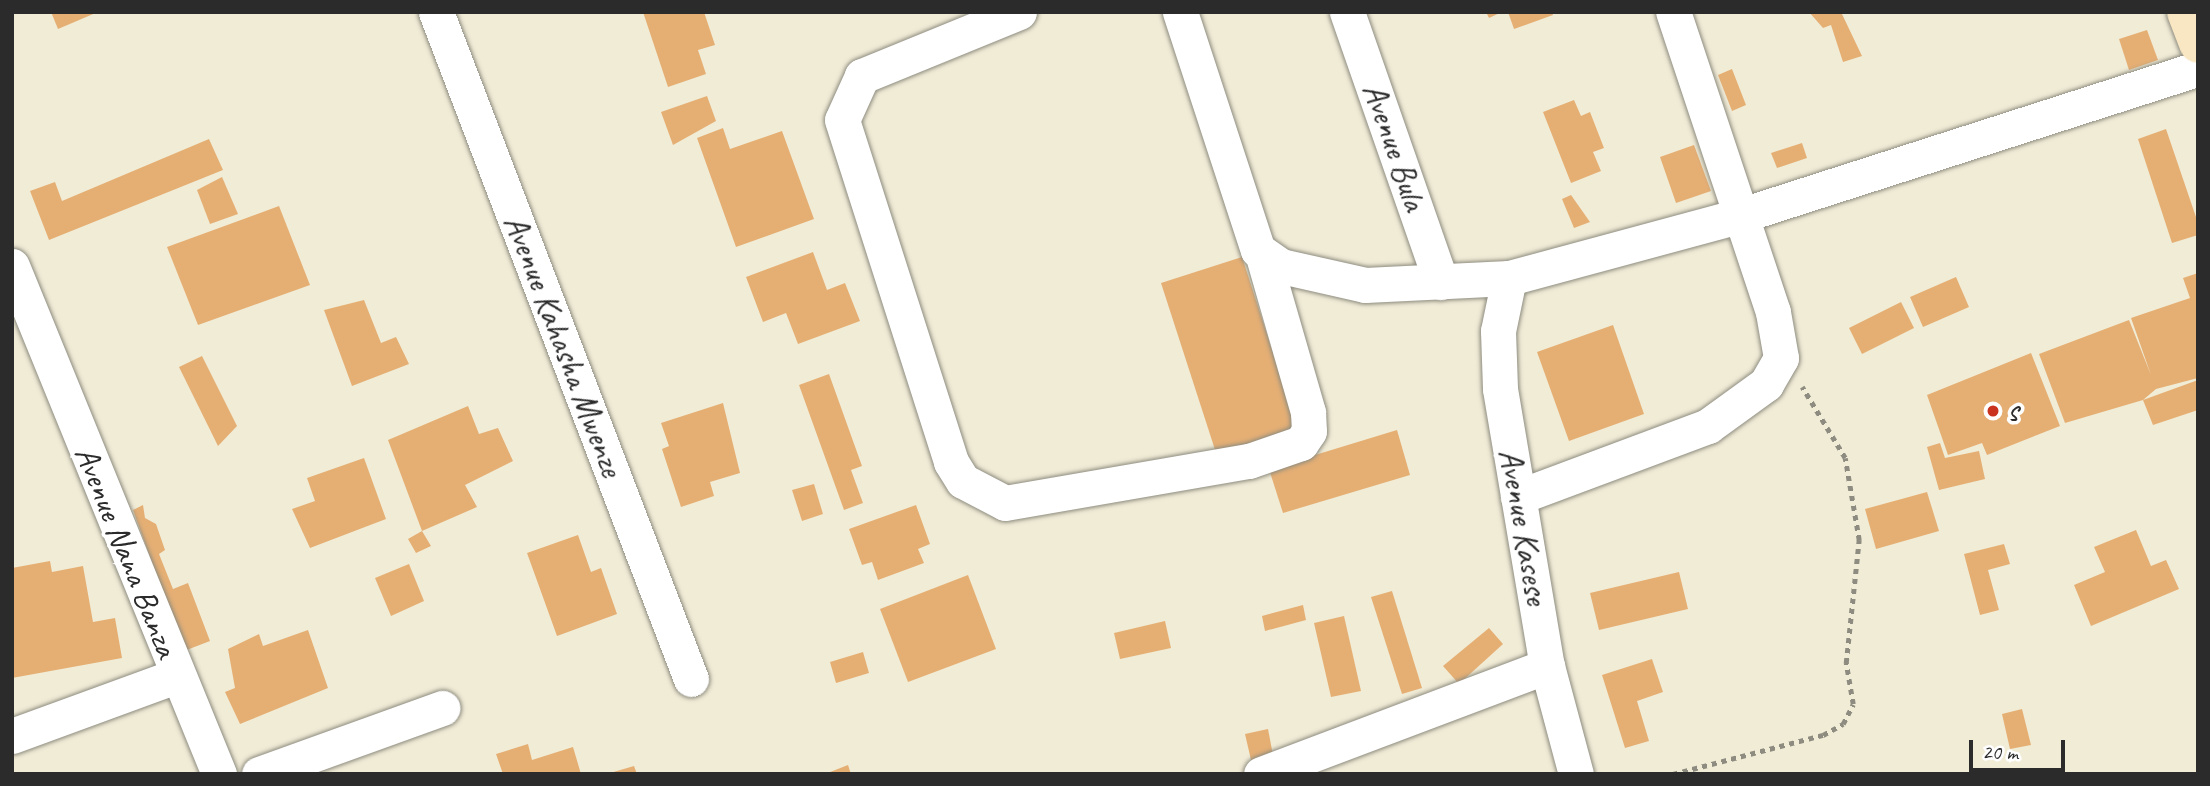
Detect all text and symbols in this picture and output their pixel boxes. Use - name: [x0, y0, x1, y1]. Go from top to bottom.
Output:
- street label: Avenue Bula: [1354, 78, 1434, 216]
- street label: Avenue Kahasha Mwenze: [495, 210, 631, 482]
- place label: s: [2007, 391, 2018, 431]
- marker: s: [1985, 403, 2001, 419]
- street label: Avenue Nana Banza: [66, 441, 186, 663]
- street label: Avenue Kasese: [1490, 446, 1556, 608]
- scale bar: [1972, 726, 2068, 770]
- text: 20 m: [1982, 739, 2018, 765]

